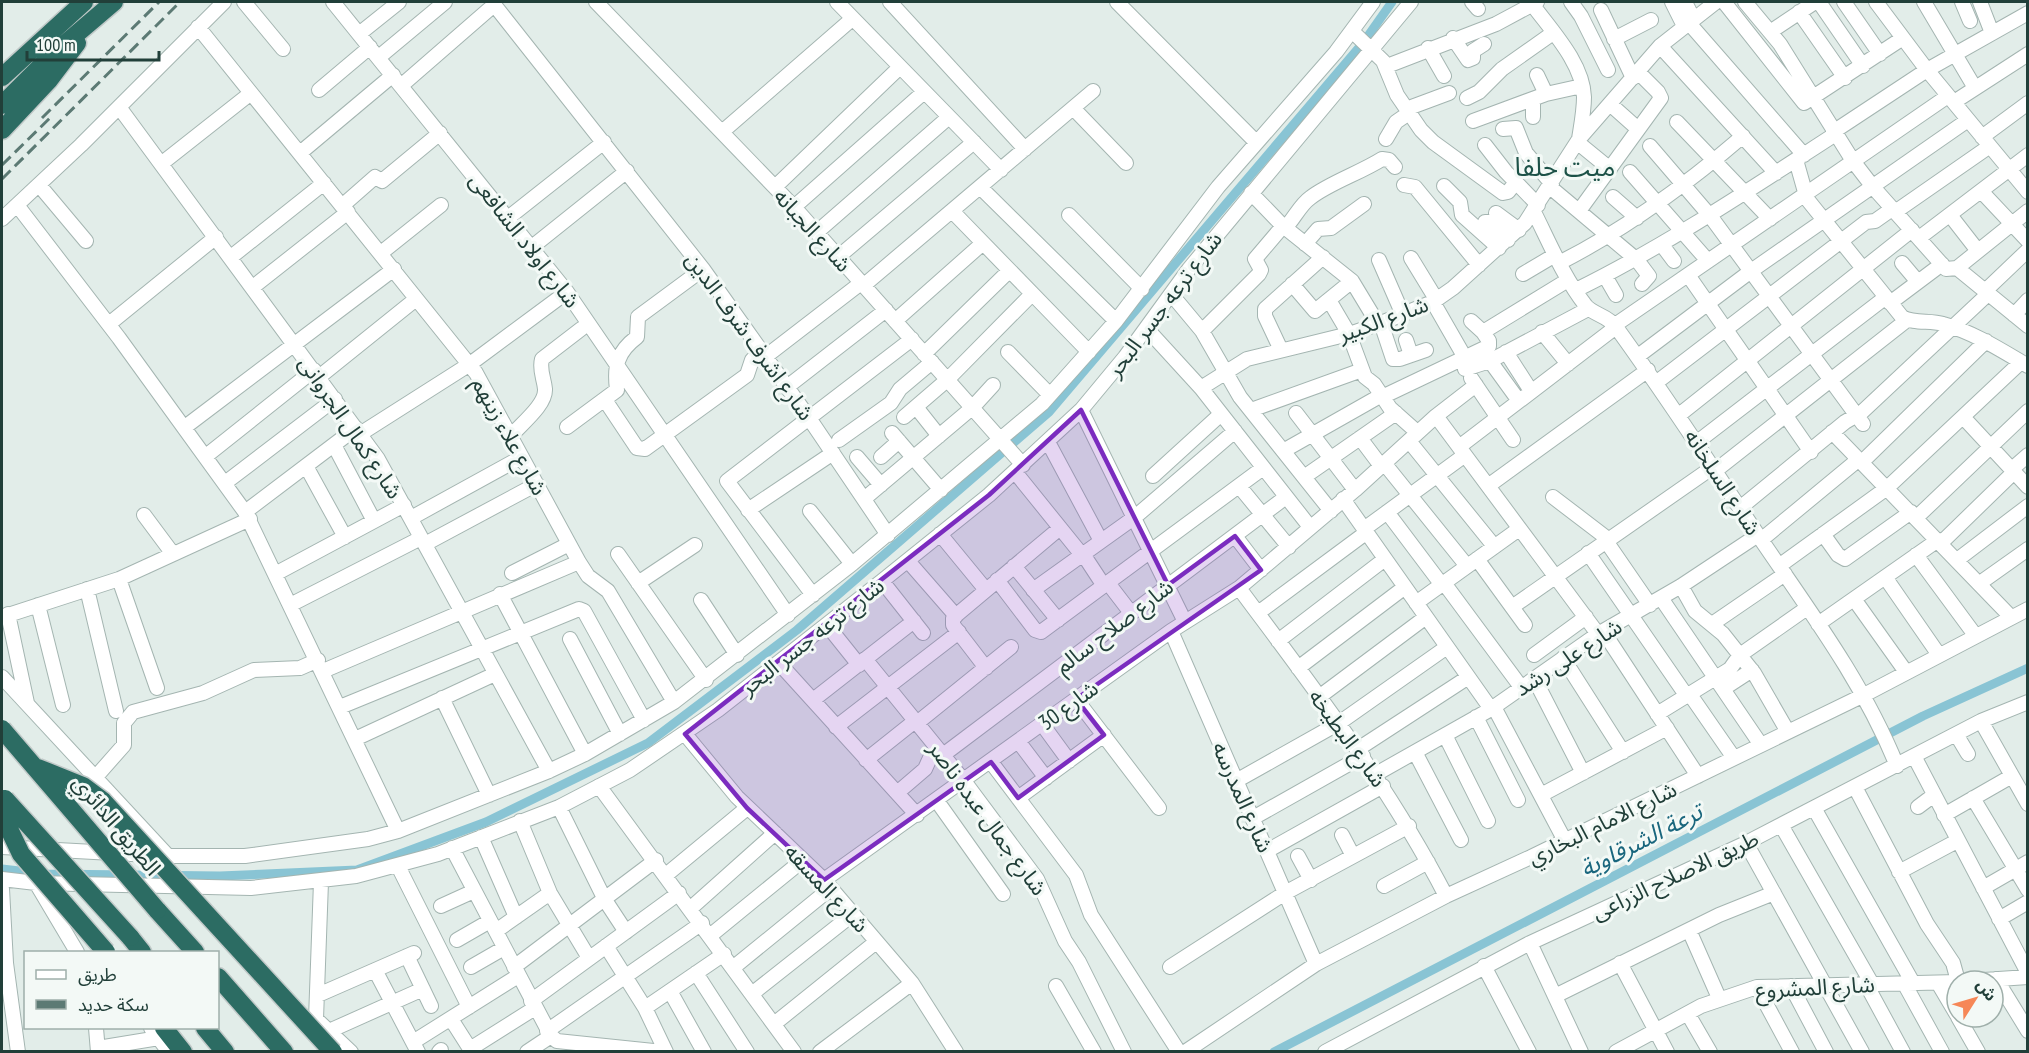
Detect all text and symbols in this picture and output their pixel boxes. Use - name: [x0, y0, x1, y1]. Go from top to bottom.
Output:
- scale bar: [27, 24, 159, 62]
- text: 100 m: [36, 33, 76, 56]
- district label: ميت حلفا: [1515, 150, 1615, 183]
- street label: شارع اولاد الشافعى: [461, 167, 587, 315]
- street label: شارع الجبانه: [766, 182, 858, 280]
- street label: شارع ترعه جسر البحر: [1100, 226, 1230, 385]
- street label: شارع اشرف شرف الدين: [677, 246, 820, 427]
- street label: شارع الكبير: [1333, 290, 1433, 351]
- street label: شارع كمال الجروانى: [290, 350, 409, 506]
- street label: شارع علاء زينهم: [463, 372, 554, 501]
- street label: شارع السلخانه: [1676, 424, 1768, 542]
- street label: شارع ترعه جسر البحر: [734, 571, 891, 704]
- street label: شارع صلاح سالم: [1049, 572, 1181, 682]
- street label: شارع على رشد: [1509, 612, 1629, 705]
- street label: شارع 30: [1033, 674, 1105, 739]
- street label: شارع البطيخه: [1301, 683, 1393, 794]
- street label: شارع جمال عبده ناصر: [919, 734, 1054, 903]
- street label: شارع المدرسه: [1203, 737, 1280, 858]
- street label: الطريق الدائري: [64, 769, 167, 883]
- street label: شارع الامام البخاري: [1523, 775, 1683, 874]
- water label: ترعة الشرقاوية: [1575, 794, 1711, 884]
- street label: طريق الاصلاح الزراعى: [1587, 824, 1764, 929]
- street label: شارع المسقه: [777, 838, 875, 940]
- legend: [24, 951, 219, 1029]
- text: طريق: [78, 963, 117, 986]
- north arrow: [1945, 969, 2005, 1029]
- street label: شارع المشروع: [1755, 970, 1876, 1007]
- text: ش: [1972, 975, 2002, 1005]
- text: سكة حديد: [78, 993, 149, 1016]

